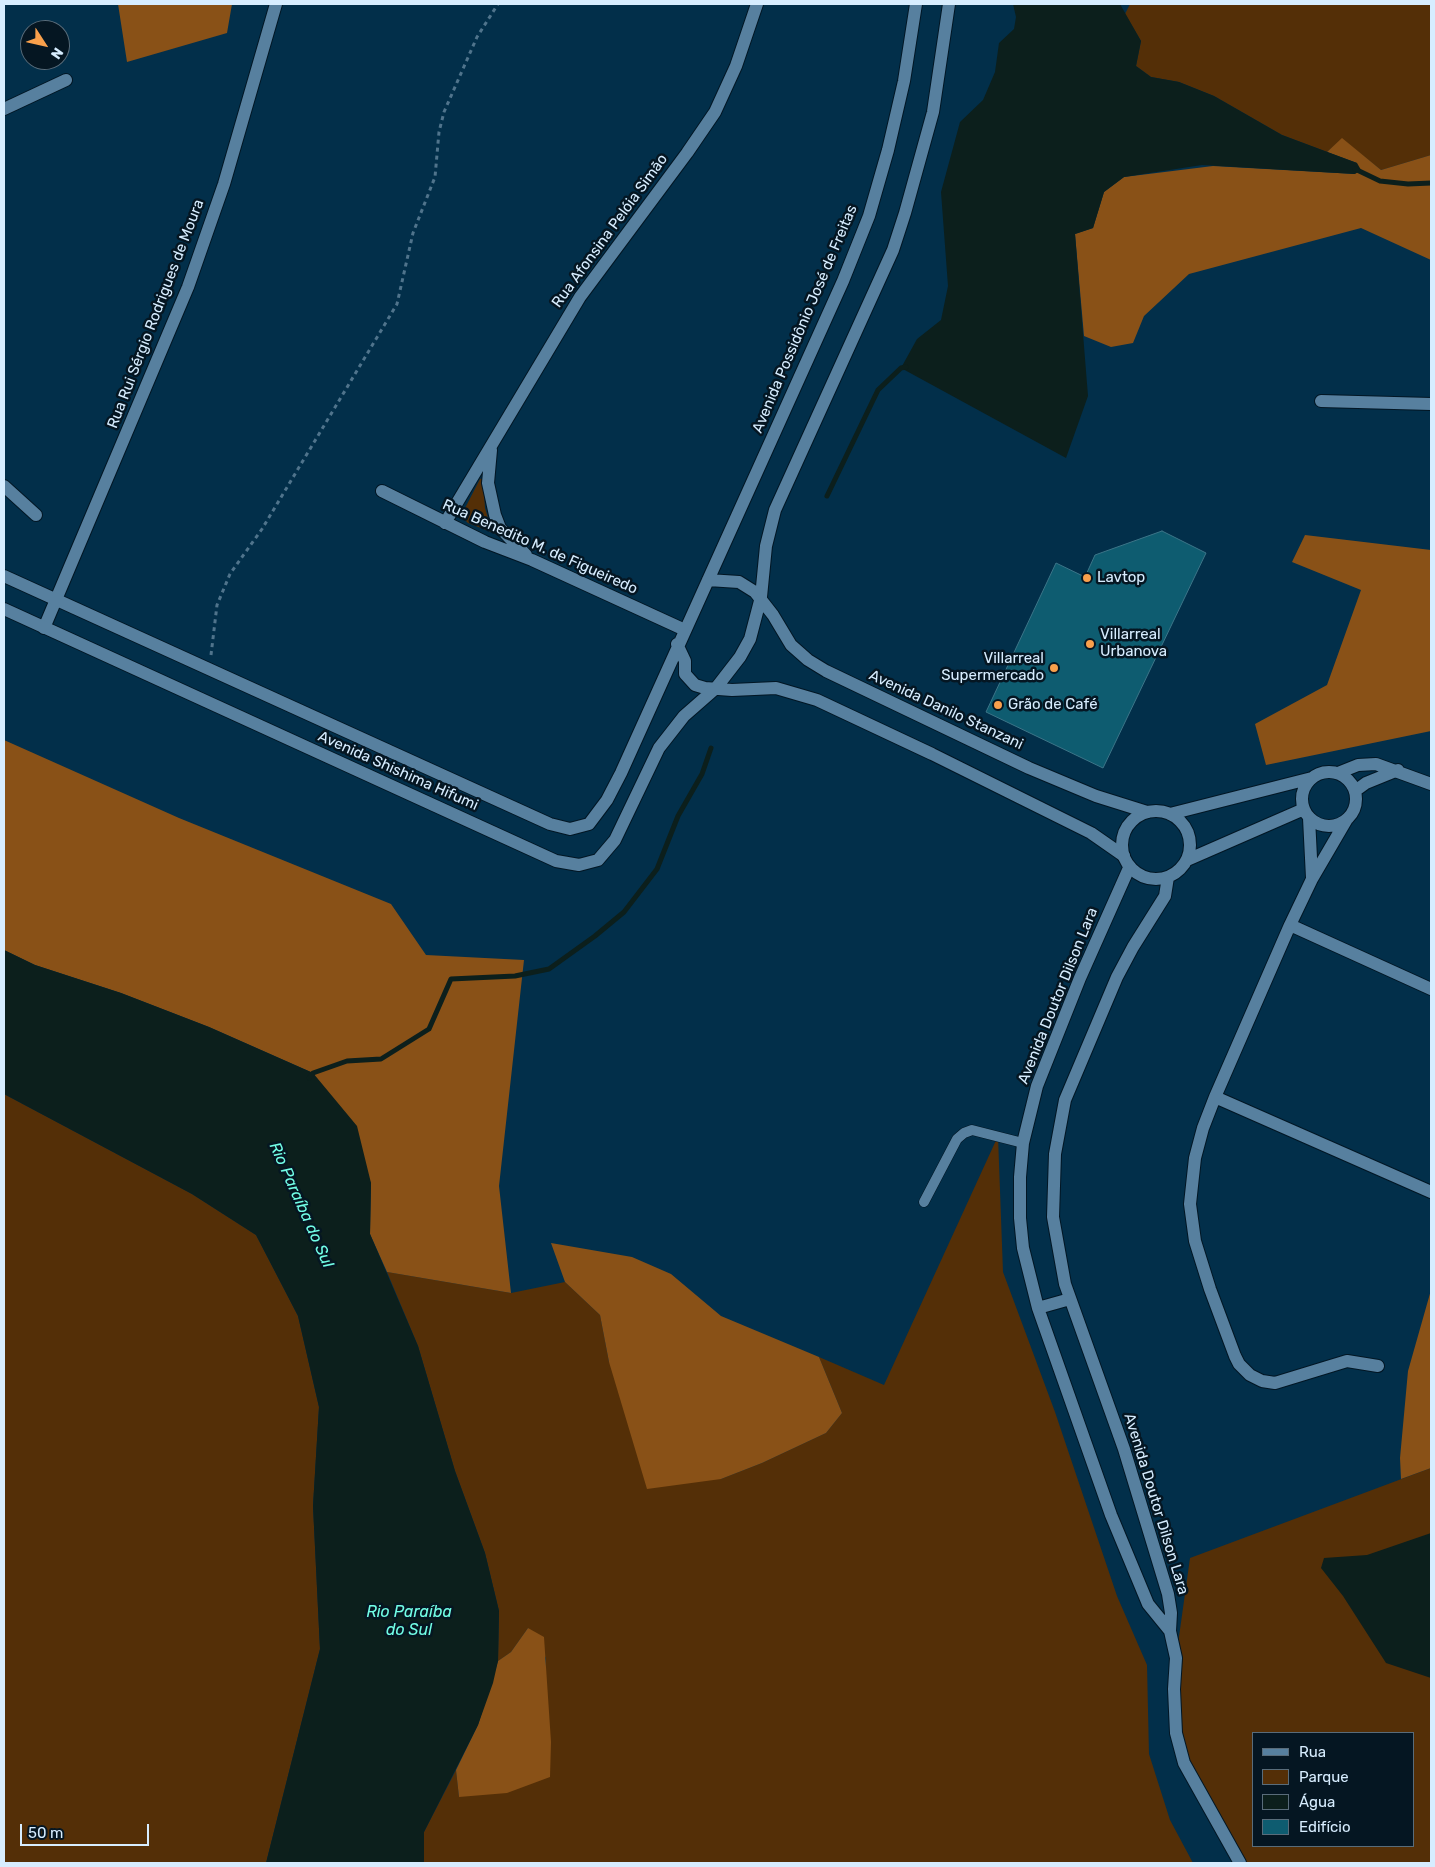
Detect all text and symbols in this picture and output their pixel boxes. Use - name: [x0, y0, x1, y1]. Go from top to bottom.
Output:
- north arrow: [20, 20, 70, 70]
- text: N: [47, 44, 67, 62]
- street label: Rua Afonsina Pelóia Simão: [548, 151, 672, 311]
- street label: Rua Rui Sérgio Rodrigues de Moura: [104, 197, 208, 431]
- street label: Avenida Possidônio José de Freitas: [749, 202, 861, 436]
- street label: Rua Benedito M. de Figueiredo: [440, 496, 640, 598]
- place label: Lavtop: [1097, 569, 1145, 587]
- marker: Lavtop: [1081, 572, 1093, 584]
- place label: Villarreal Urbanova: [1100, 626, 1167, 661]
- marker: Villarreal Urbanova: [1084, 638, 1096, 650]
- place label: Villarreal Supermercado: [941, 650, 1044, 685]
- marker: Villarreal Supermercado: [1048, 662, 1060, 674]
- street label: Avenida Danilo Stanzani: [866, 666, 1026, 754]
- place label: Grão de Café: [1008, 696, 1098, 714]
- marker: Grão de Café: [992, 699, 1004, 711]
- street label: Avenida Shishima Hifumi: [315, 727, 481, 815]
- street label: Avenida Doutor Dilson Lara: [1014, 905, 1102, 1087]
- water label: Rio Paraíba do Sul: [265, 1139, 337, 1271]
- street label: Avenida Doutor Dilson Lara: [1120, 1411, 1192, 1597]
- water label: Rio Paraíba do Sul: [366, 1602, 452, 1640]
- legend: [1252, 1732, 1415, 1847]
- text: Rua: [1299, 1743, 1326, 1761]
- text: Parque: [1299, 1768, 1349, 1786]
- text: Água: [1299, 1793, 1335, 1811]
- scale bar: [22, 1814, 151, 1846]
- text: Edifício: [1299, 1818, 1351, 1836]
- text: 50 m: [28, 1824, 63, 1842]

